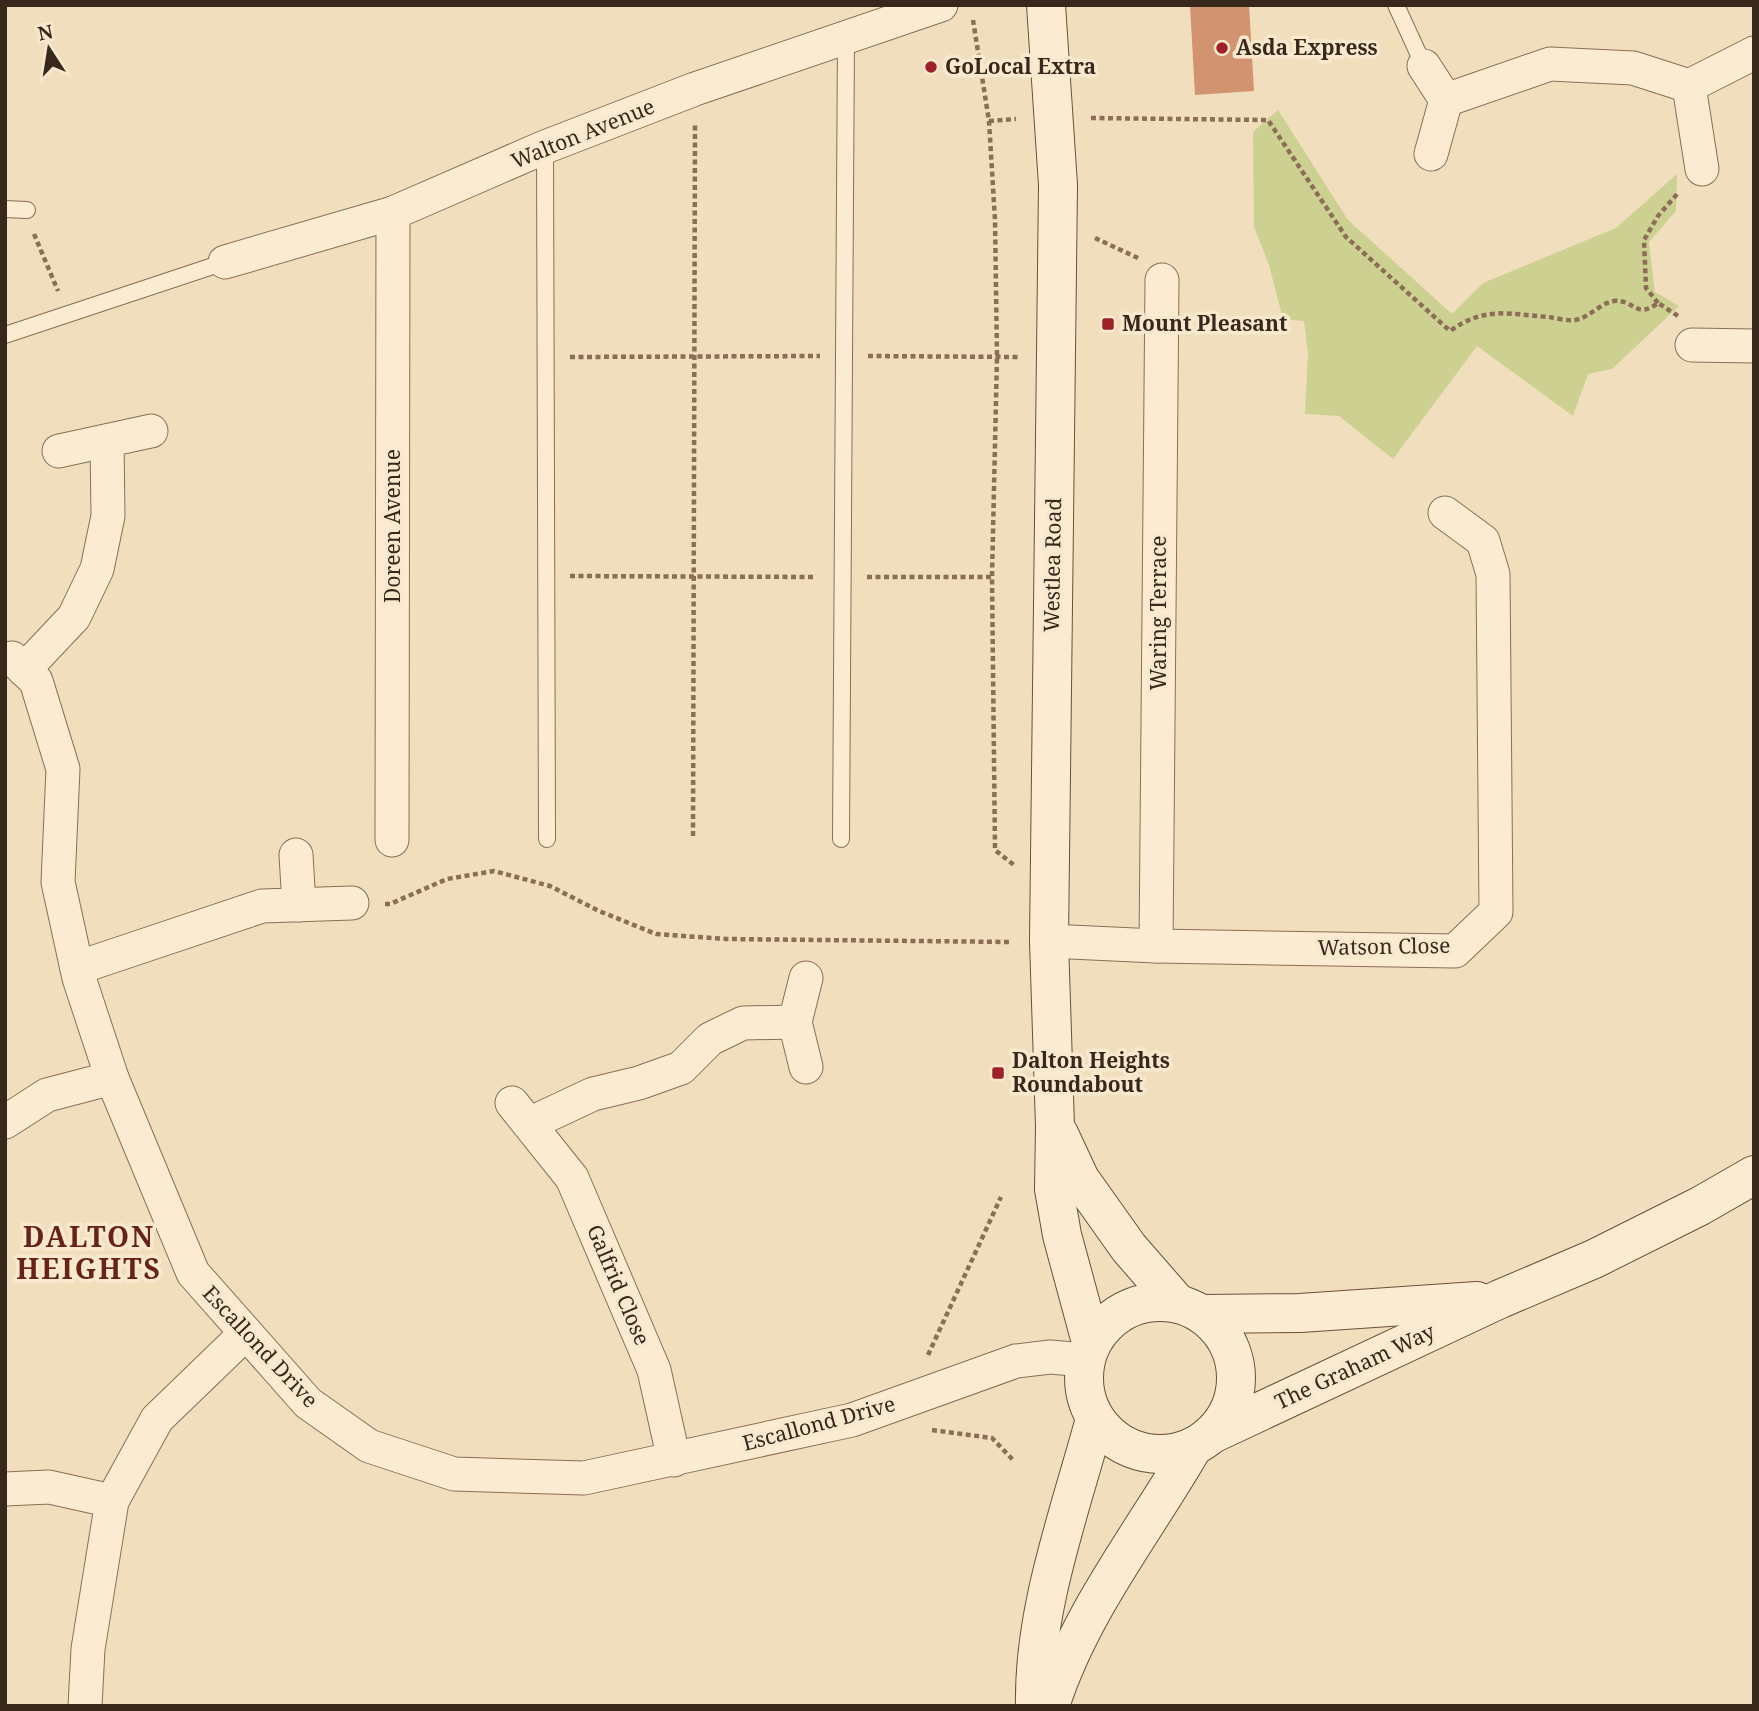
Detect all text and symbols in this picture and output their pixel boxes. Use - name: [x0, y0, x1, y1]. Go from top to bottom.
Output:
- north arrow: [14, 14, 84, 84]
- text: N: [35, 18, 56, 47]
- place label: Asda Express: [1236, 33, 1378, 61]
- marker: Asda Express: [1214, 40, 1230, 56]
- place label: GoLocal Extra: [945, 52, 1096, 80]
- marker: GoLocal Extra: [923, 59, 939, 75]
- street label: Walton Avenue: [507, 92, 659, 175]
- place label: Mount Pleasant: [1122, 309, 1288, 337]
- marker: Mount Pleasant: [1100, 316, 1116, 332]
- street label: Doreen Avenue: [378, 449, 406, 603]
- street label: Westlea Road: [1037, 497, 1067, 632]
- street label: Waring Terrace: [1144, 535, 1172, 691]
- street label: Watson Close: [1317, 931, 1450, 961]
- place label: Dalton Heights Roundabout: [1012, 1046, 1170, 1098]
- marker: Dalton Heights Roundabout: [990, 1065, 1006, 1081]
- district label: DALTON HEIGHTS: [16, 1217, 162, 1287]
- street label: Galfrid Close: [581, 1220, 657, 1349]
- street label: Escallond Drive: [197, 1279, 325, 1413]
- street label: The Graham Way: [1270, 1317, 1439, 1415]
- street label: Escallond Drive: [739, 1389, 898, 1457]

